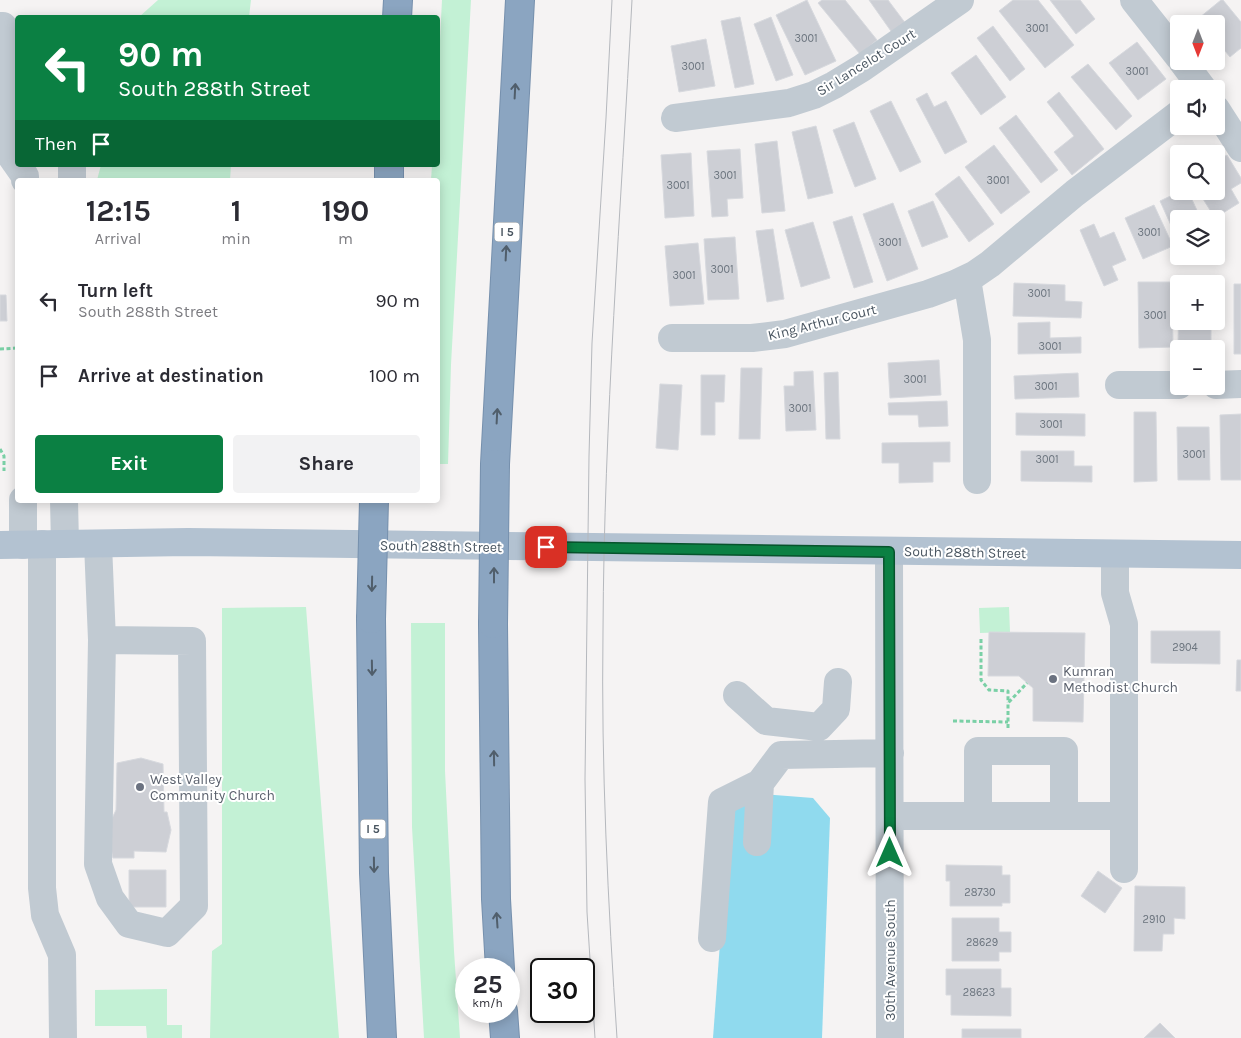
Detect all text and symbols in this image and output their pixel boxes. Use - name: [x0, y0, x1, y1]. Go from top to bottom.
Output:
- north arrow: [1170, 15, 1225, 70]
- map controls: [1170, 15, 1225, 395]
- house number: 3001: [1025, 22, 1049, 35]
- street label: Sir Lancelot Court: [814, 25, 919, 100]
- house number: 3001: [794, 32, 818, 45]
- text: 90 m: [118, 34, 204, 75]
- icon: left: [35, 35, 100, 100]
- house number: 3001: [681, 60, 705, 73]
- house number: 3001: [1125, 65, 1149, 78]
- text: South 288th Street: [118, 76, 310, 102]
- button: sound: [1170, 80, 1225, 135]
- one-way arrow: [510, 83, 519, 99]
- icon: arrive: [87, 130, 115, 158]
- text: Then: [35, 133, 77, 155]
- button: search: [1170, 145, 1225, 200]
- house number: 3001: [713, 169, 737, 182]
- house number: 3001: [986, 174, 1010, 187]
- house number: 3001: [666, 179, 690, 192]
- text: 12:15: [86, 193, 151, 229]
- text: 1: [231, 193, 241, 229]
- text: 190: [321, 193, 369, 229]
- button: layers: [1170, 210, 1225, 265]
- road number: I 5: [494, 222, 520, 242]
- house number: 3001: [1137, 226, 1161, 239]
- text: Arrival: [95, 229, 142, 248]
- text: min: [221, 229, 251, 248]
- text: m: [338, 229, 353, 248]
- house number: 3001: [878, 236, 902, 249]
- one-way arrow: [502, 246, 511, 262]
- house number: 3001: [710, 263, 734, 276]
- house number: 3001: [672, 269, 696, 282]
- button: +: [1170, 275, 1225, 330]
- text: Turn left: [78, 280, 153, 302]
- icon: left: [35, 287, 63, 315]
- house number: 3001: [1027, 287, 1051, 300]
- text: 90 m: [375, 290, 420, 312]
- street label: King Arthur Court: [766, 301, 878, 344]
- text: South 288th Street: [78, 302, 218, 321]
- house number: 3001: [1143, 309, 1167, 322]
- house number: 3001: [1038, 340, 1062, 353]
- button: −: [1170, 340, 1225, 395]
- icon: arrive: [35, 362, 63, 390]
- text: Arrive at destination: [78, 365, 264, 387]
- text: 100 m: [369, 365, 420, 387]
- house number: 3001: [903, 373, 927, 386]
- house number: 3001: [1034, 380, 1058, 393]
- house number: 3001: [788, 402, 812, 415]
- one-way arrow: [493, 408, 502, 424]
- house number: 3001: [1039, 418, 1063, 431]
- button: Exit: [35, 435, 223, 493]
- button: Share: [233, 435, 420, 493]
- house number: 3001: [1182, 448, 1206, 461]
- house number: 3001: [1035, 453, 1059, 466]
- pin: [525, 526, 567, 568]
- icon: arrive: [532, 533, 560, 561]
- street label: South 288th Street: [380, 537, 502, 556]
- street label: South 288th Street: [904, 543, 1026, 562]
- one-way arrow: [489, 567, 499, 584]
- one-way arrow: [367, 575, 377, 591]
- house number: 2904: [1172, 641, 1198, 654]
- one-way arrow: [367, 659, 377, 675]
- place label: Kumran Methodist Church: [1063, 663, 1178, 696]
- marker: Kumran Methodist Church: [1047, 673, 1059, 685]
- one-way arrow: [490, 750, 499, 766]
- place label: West Valley Community Church: [150, 771, 275, 804]
- marker: West Valley Community Church: [134, 781, 146, 793]
- road number: I 5: [360, 820, 386, 839]
- position arrow: [863, 826, 915, 878]
- one-way arrow: [369, 856, 379, 873]
- house number: 28730: [964, 886, 996, 899]
- street label: 30th Avenue South: [882, 899, 899, 1021]
- one-way arrow: [493, 912, 502, 928]
- house number: 2910: [1143, 913, 1165, 926]
- house number: 28629: [966, 936, 998, 949]
- speed limit sign: 30: [530, 958, 595, 1023]
- text: 25: [473, 970, 502, 999]
- house number: 28623: [963, 986, 995, 999]
- text: km/h: [472, 996, 503, 1010]

